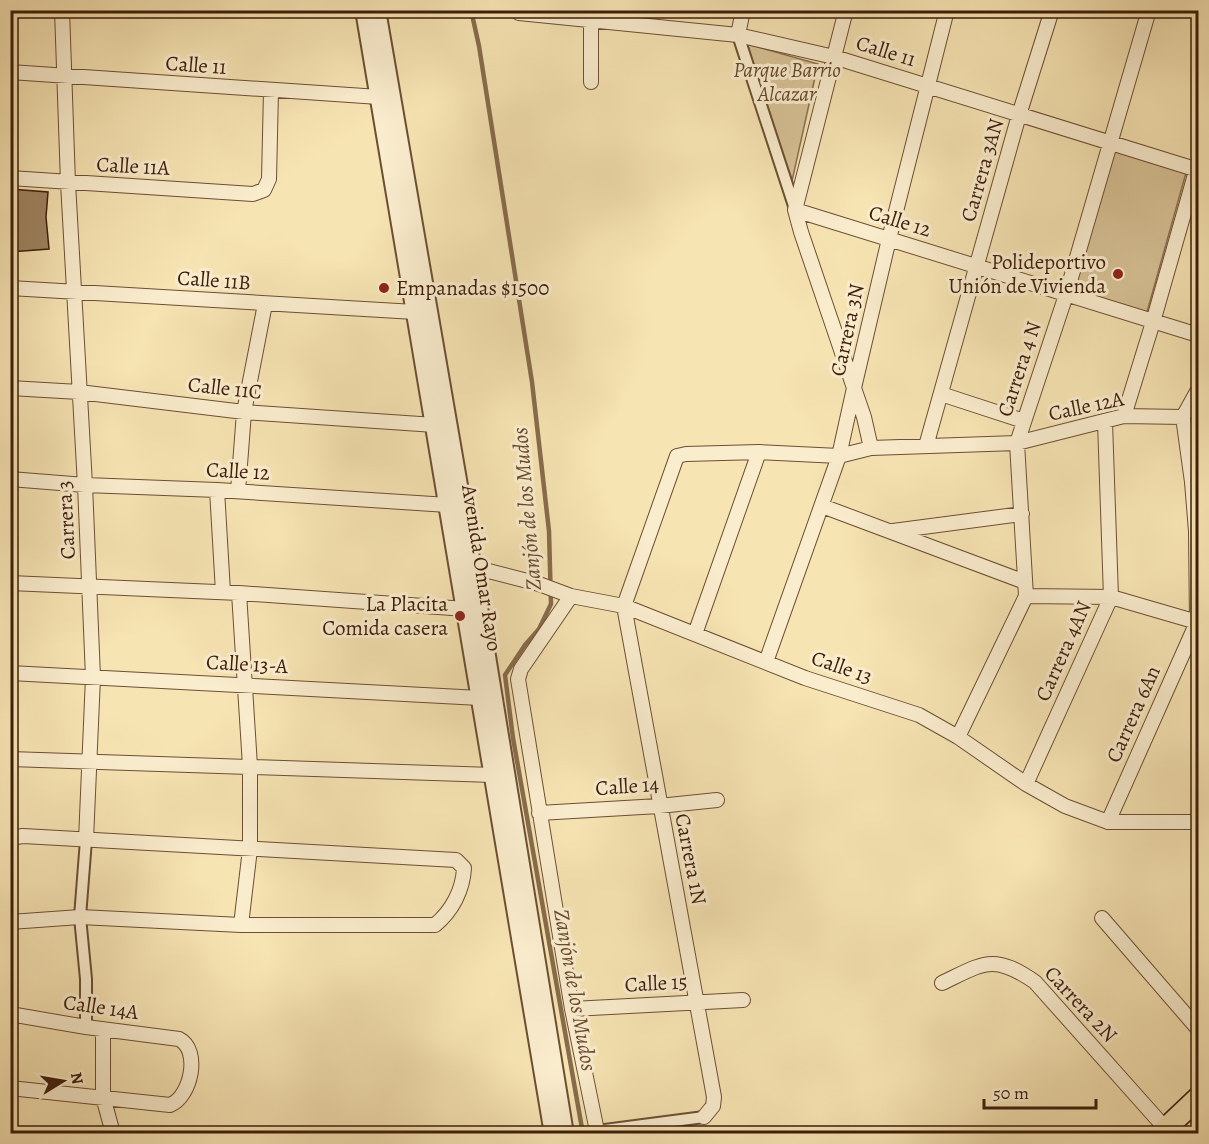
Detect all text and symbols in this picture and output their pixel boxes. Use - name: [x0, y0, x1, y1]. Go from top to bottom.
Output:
- street label: Calle 11: [853, 29, 919, 73]
- street label: Calle 11: [165, 49, 227, 81]
- park label: Parque Barrio Alcazar: [733, 56, 841, 108]
- street label: Carrera 3AN: [954, 115, 1010, 225]
- street label: Calle 11A: [96, 150, 171, 182]
- street label: Calle 12: [865, 198, 935, 244]
- place label: Polideportivo Unión de Vivienda: [949, 248, 1106, 300]
- street label: Calle 11B: [176, 263, 252, 297]
- marker: Polideportivo Unión de Vivienda: [1111, 267, 1125, 281]
- place label: Empanadas $1500: [396, 274, 549, 302]
- marker: Empanadas $1500: [377, 281, 391, 295]
- street label: Carrera 3N: [824, 281, 870, 379]
- street label: Carrera 4 N: [990, 318, 1048, 420]
- street label: Calle 11C: [187, 370, 263, 406]
- street label: Calle 12A: [1046, 384, 1127, 428]
- water label: Zanjón de los Mudos: [505, 426, 549, 592]
- street label: Calle 12: [205, 455, 271, 487]
- street label: Carrera 3: [50, 480, 82, 560]
- street label: Avenida Omar Rayo: [455, 482, 509, 653]
- place label: La Placita Comida casera: [322, 590, 448, 642]
- street label: Carrera 4AN: [1028, 596, 1098, 706]
- marker: La Placita Comida casera: [453, 609, 467, 623]
- street label: Calle 13: [808, 644, 876, 690]
- street label: Calle 13-A: [205, 648, 289, 680]
- street label: Carrera 6An: [1099, 661, 1167, 767]
- street label: Calle 14: [594, 770, 660, 802]
- street label: Carrera 1N: [668, 811, 714, 907]
- water label: Zanjón de los Mudos: [546, 907, 604, 1074]
- street label: Carrera 2N: [1038, 960, 1124, 1048]
- street label: Calle 15: [624, 967, 688, 999]
- street label: Calle 14A: [62, 988, 141, 1026]
- north arrow: [33, 1051, 93, 1111]
- text: N: [65, 1071, 89, 1086]
- scale bar: [984, 1072, 1096, 1110]
- text: 50 m: [993, 1081, 1029, 1105]

